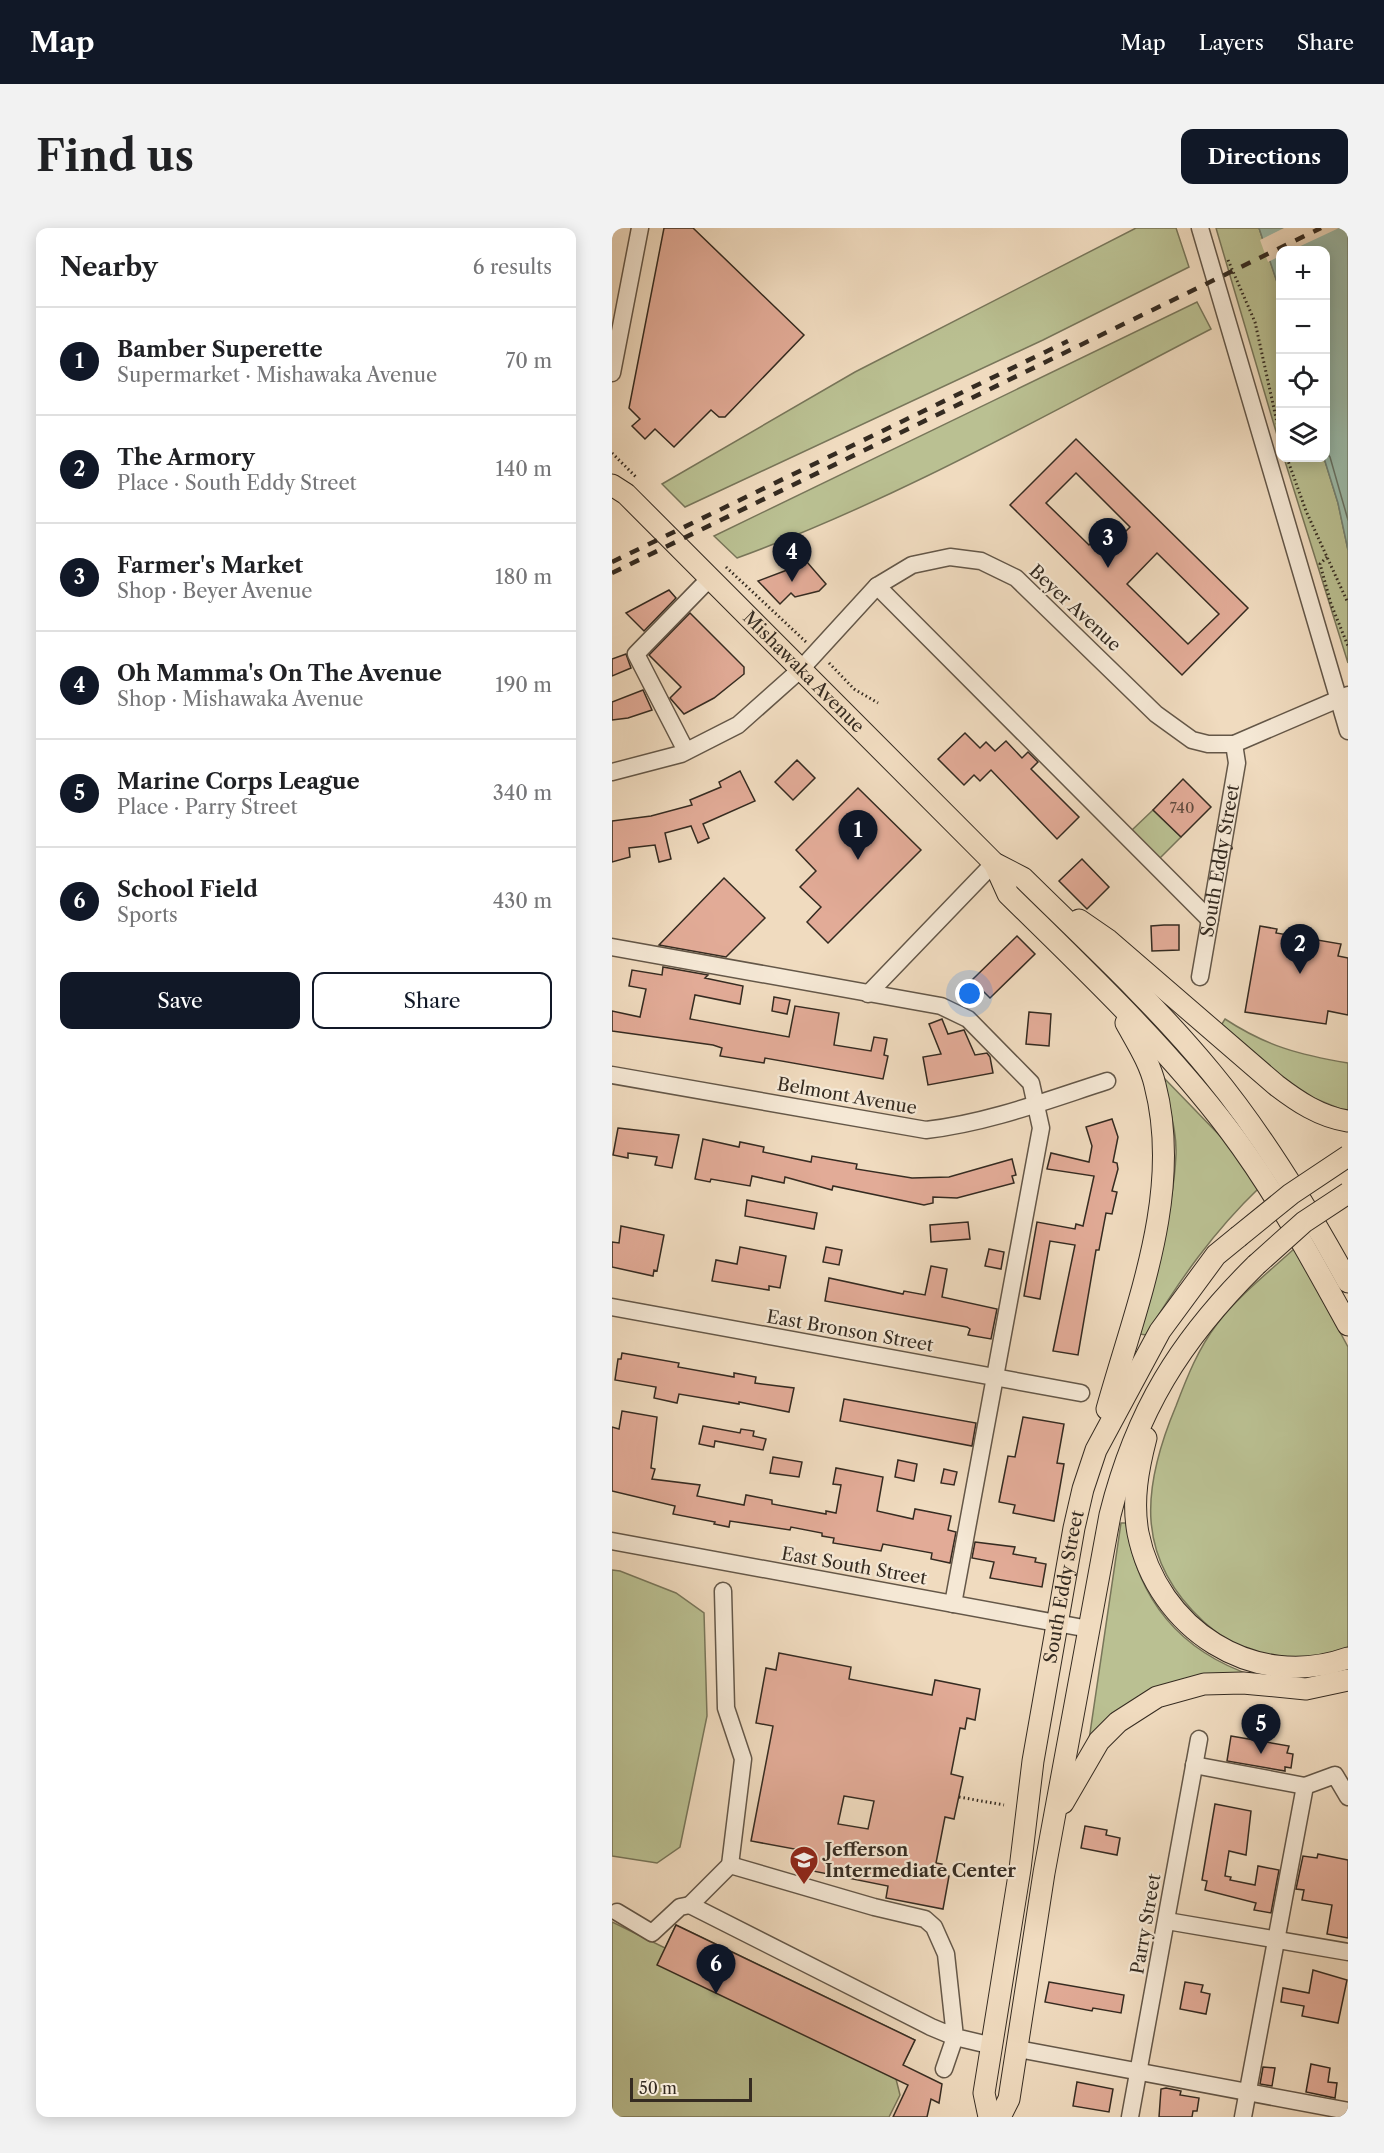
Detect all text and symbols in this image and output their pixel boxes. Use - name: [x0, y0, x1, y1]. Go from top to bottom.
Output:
- text: Map: [30, 25, 94, 59]
- text: Map: [1121, 30, 1166, 55]
- text: Layers: [1199, 30, 1264, 55]
- text: Share: [1297, 30, 1354, 55]
- button: Directions: [1181, 129, 1348, 184]
- text: Find us: [36, 130, 194, 182]
- map controls: [1276, 246, 1330, 462]
- button: +: [1276, 246, 1330, 300]
- text: Nearby: [60, 251, 158, 283]
- text: 6 results: [473, 255, 552, 279]
- button: −: [1276, 300, 1330, 354]
- text: Bamber Superette: [117, 336, 323, 363]
- text: 1: [75, 349, 84, 373]
- text: 70 m: [506, 349, 552, 373]
- button: locate: [1276, 354, 1330, 408]
- text: Supermarket · Mishawaka Avenue: [117, 363, 437, 387]
- button: layers: [1276, 408, 1330, 462]
- text: The Armory: [117, 444, 255, 471]
- text: 2: [74, 457, 85, 481]
- text: 140 m: [495, 457, 552, 481]
- text: Place · South Eddy Street: [117, 471, 357, 495]
- pin: 3: [1088, 518, 1128, 568]
- pin: 4: [772, 532, 812, 582]
- text: Farmer's Market: [117, 552, 303, 579]
- street label: Beyer Avenue: [1025, 560, 1125, 656]
- text: 3: [74, 565, 85, 589]
- text: 180 m: [495, 565, 552, 589]
- text: Shop · Beyer Avenue: [117, 579, 313, 603]
- street label: Mishawaka Avenue: [738, 606, 869, 738]
- text: Oh Mamma's On The Avenue: [117, 660, 442, 687]
- text: 4: [74, 673, 85, 697]
- text: 190 m: [495, 673, 552, 697]
- text: Shop · Mishawaka Avenue: [117, 687, 364, 711]
- text: Marine Corps League: [117, 768, 360, 795]
- text: 5: [74, 781, 85, 805]
- text: 340 m: [493, 781, 552, 805]
- street label: South Eddy Street: [1196, 782, 1244, 939]
- text: Place · Parry Street: [117, 795, 298, 819]
- house number: 740: [1169, 798, 1195, 817]
- pin: 1: [838, 810, 878, 860]
- text: School Field: [117, 876, 258, 903]
- text: 6: [74, 889, 85, 913]
- text: 430 m: [493, 889, 552, 913]
- text: Sports: [117, 903, 178, 927]
- pin: 2: [1280, 924, 1320, 974]
- button: Save: [60, 972, 300, 1029]
- button: Share: [312, 972, 552, 1029]
- your location: [955, 979, 984, 1008]
- street label: Belmont Avenue: [775, 1073, 919, 1119]
- street label: East Bronson Street: [765, 1306, 936, 1357]
- street label: South Eddy Street: [1039, 1508, 1089, 1665]
- street label: East South Street: [780, 1542, 929, 1590]
- pin: 5: [1242, 1704, 1280, 1754]
- place label: Jefferson Intermediate Center: [822, 1839, 1016, 1882]
- school or university icon: Jefferson Intermediate Center: [788, 1844, 820, 1886]
- street label: Parry Street: [1126, 1871, 1166, 1976]
- pin: 6: [696, 1944, 736, 1994]
- scale bar: [630, 2075, 752, 2102]
- text: 50 m: [639, 2078, 677, 2098]

